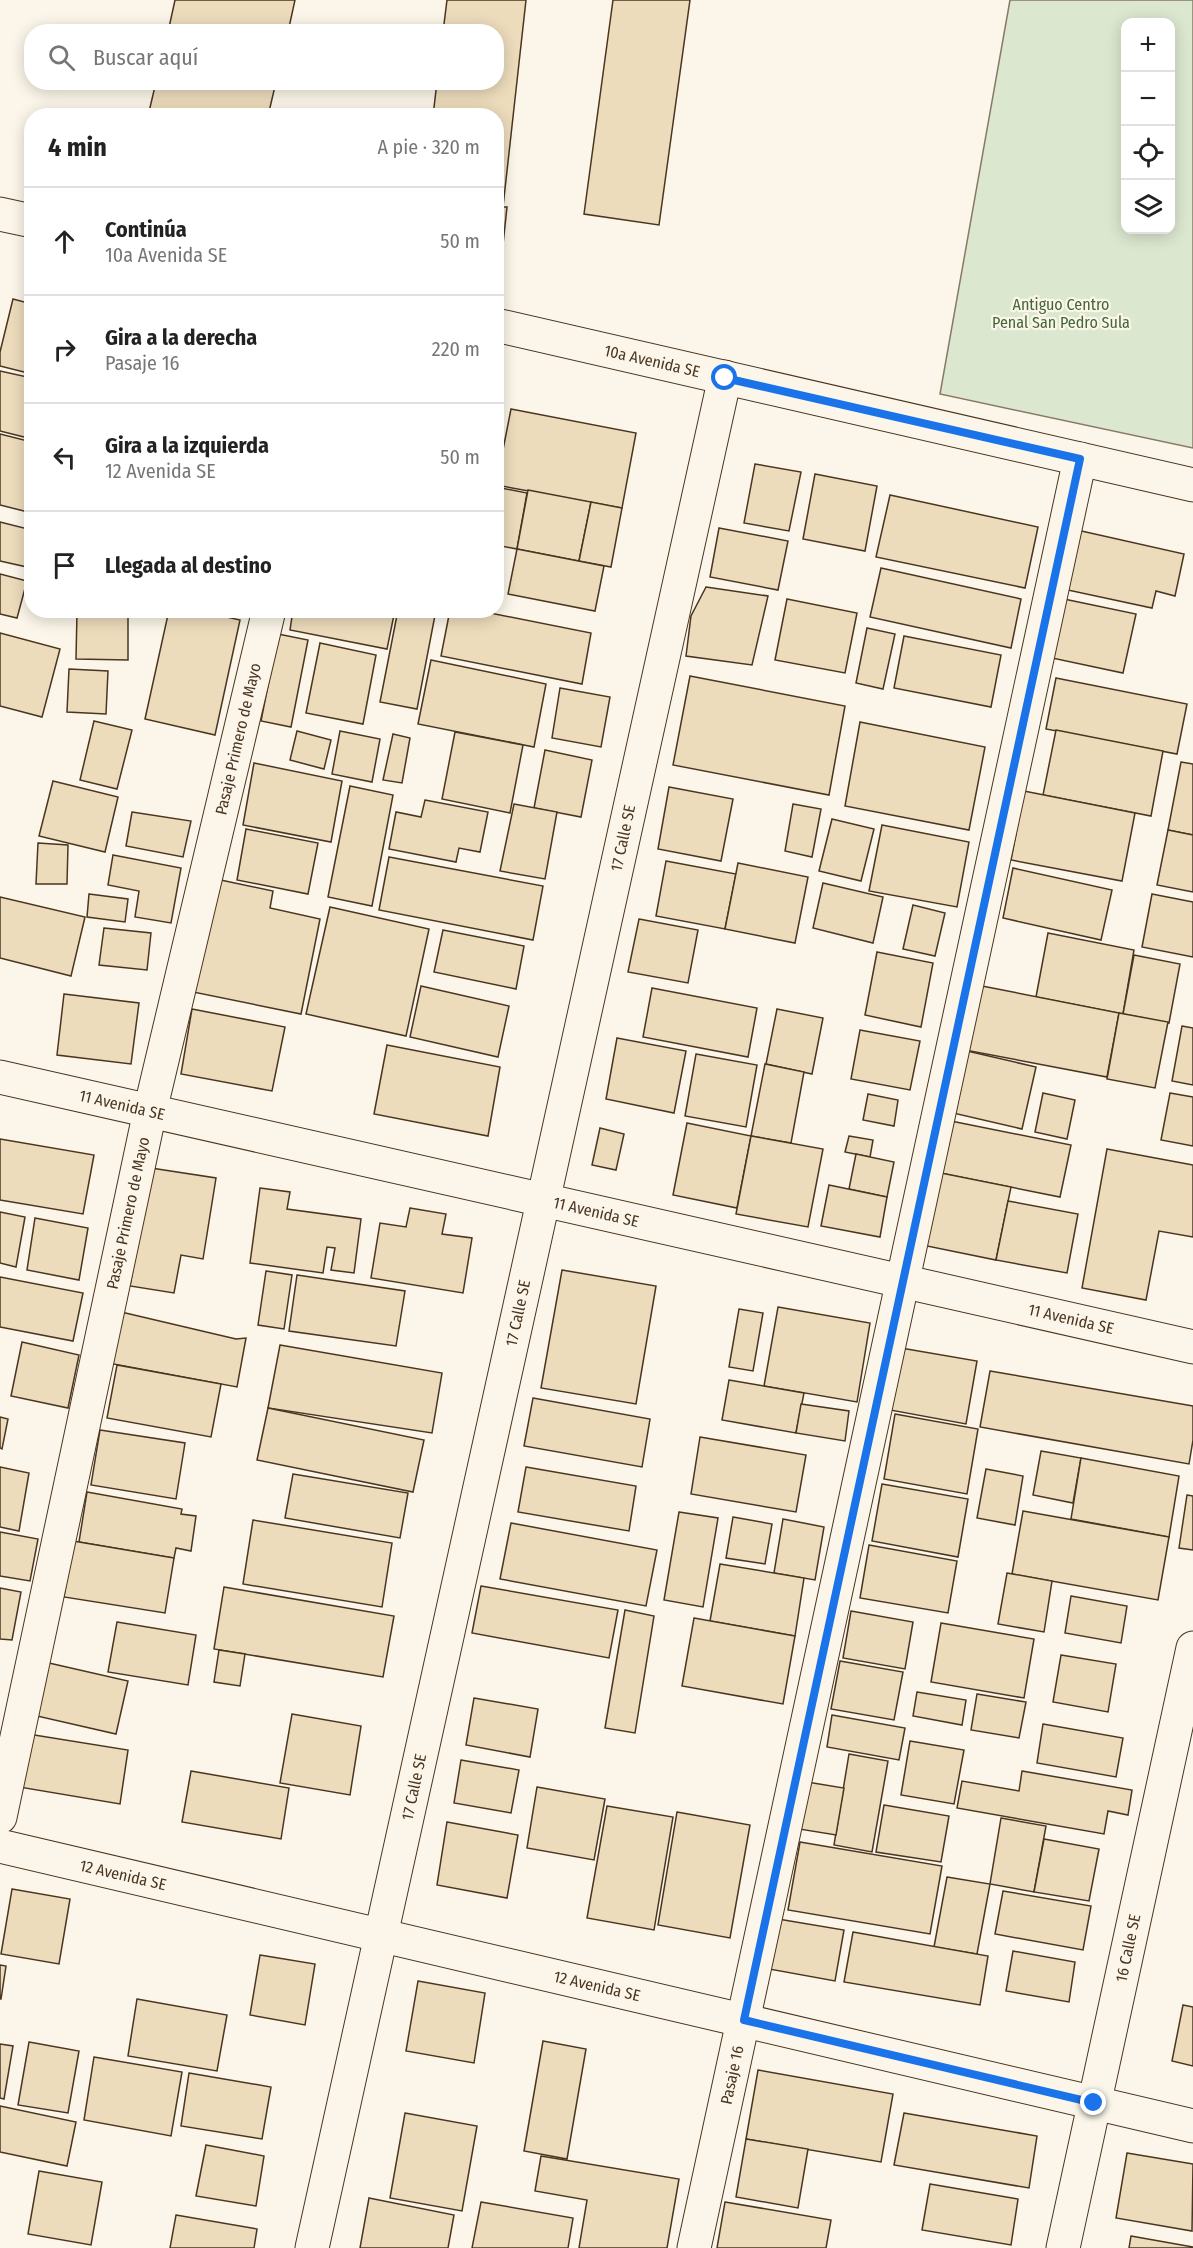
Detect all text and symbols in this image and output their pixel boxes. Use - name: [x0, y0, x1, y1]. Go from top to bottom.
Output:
- map controls: [1121, 18, 1175, 234]
- button: +: [1121, 18, 1175, 72]
- search box: [24, 24, 504, 90]
- icon: search: [45, 41, 78, 74]
- text: Buscar aquí: [93, 44, 198, 71]
- button: −: [1121, 72, 1175, 126]
- button: locate: [1121, 126, 1175, 180]
- text: 4 min: [48, 132, 107, 163]
- text: A pie · 320 m: [377, 135, 480, 159]
- button: layers: [1121, 180, 1175, 234]
- text: Continúa: [105, 216, 187, 243]
- icon: ahead: [48, 225, 81, 258]
- text: 50 m: [440, 229, 480, 253]
- text: 10a Avenida SE: [105, 243, 227, 267]
- park label: Antiguo Centro Penal San Pedro Sula: [992, 295, 1130, 332]
- text: Gira a la derecha: [105, 324, 257, 351]
- icon: right: [48, 333, 81, 366]
- text: 220 m: [432, 337, 480, 361]
- street label: 10a Avenida SE: [602, 341, 702, 381]
- text: Pasaje 16: [105, 351, 179, 375]
- route start: [711, 364, 737, 390]
- text: Gira a la izquierda: [105, 432, 269, 459]
- icon: left: [48, 441, 81, 474]
- text: 50 m: [440, 445, 480, 469]
- text: 12 Avenida SE: [105, 459, 216, 483]
- icon: arrive: [48, 549, 81, 582]
- text: Llegada al destino: [105, 552, 272, 579]
- street label: Pasaje Primero de Mayo: [211, 661, 265, 817]
- street label: 17 Calle SE: [607, 803, 639, 873]
- street label: 11 Avenida SE: [77, 1086, 167, 1124]
- street label: Pasaje Primero de Mayo: [103, 1135, 153, 1291]
- street label: 11 Avenida SE: [551, 1193, 641, 1231]
- street label: 17 Calle SE: [502, 1278, 534, 1348]
- street label: 11 Avenida SE: [1026, 1300, 1116, 1338]
- street label: 17 Calle SE: [398, 1752, 430, 1822]
- street label: 12 Avenida SE: [78, 1856, 168, 1894]
- street label: 16 Calle SE: [1112, 1912, 1144, 1984]
- street label: 12 Avenida SE: [552, 1967, 642, 2005]
- street label: Pasaje 16: [717, 2044, 747, 2106]
- route end: [1080, 2089, 1106, 2115]

